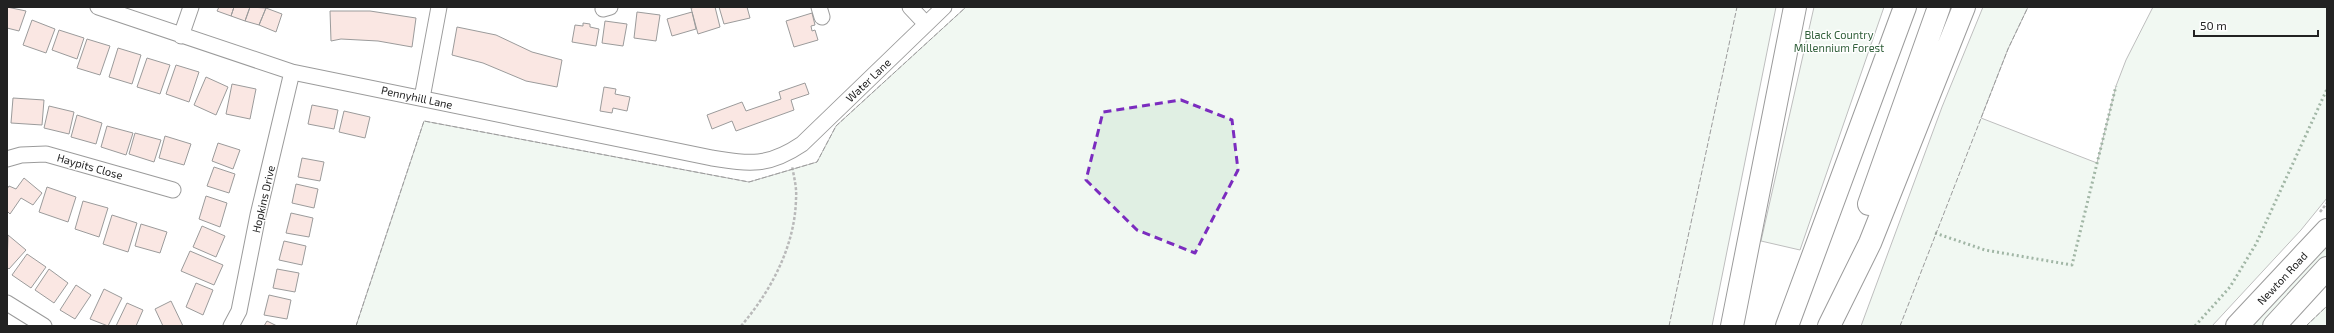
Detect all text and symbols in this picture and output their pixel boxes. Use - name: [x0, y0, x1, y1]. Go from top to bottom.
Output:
- scale bar: [2194, 12, 2318, 38]
- text: 50 m: [2200, 18, 2227, 32]
- park label: Black Country Millennium Forest: [1794, 28, 1884, 54]
- street label: Water Lane: [843, 55, 893, 104]
- street label: Pennyhill Lane: [380, 83, 454, 111]
- street label: Haypits Close: [56, 150, 124, 182]
- street label: Hopkins Drive: [249, 164, 277, 234]
- street label: Newton Road: [2254, 249, 2310, 307]

